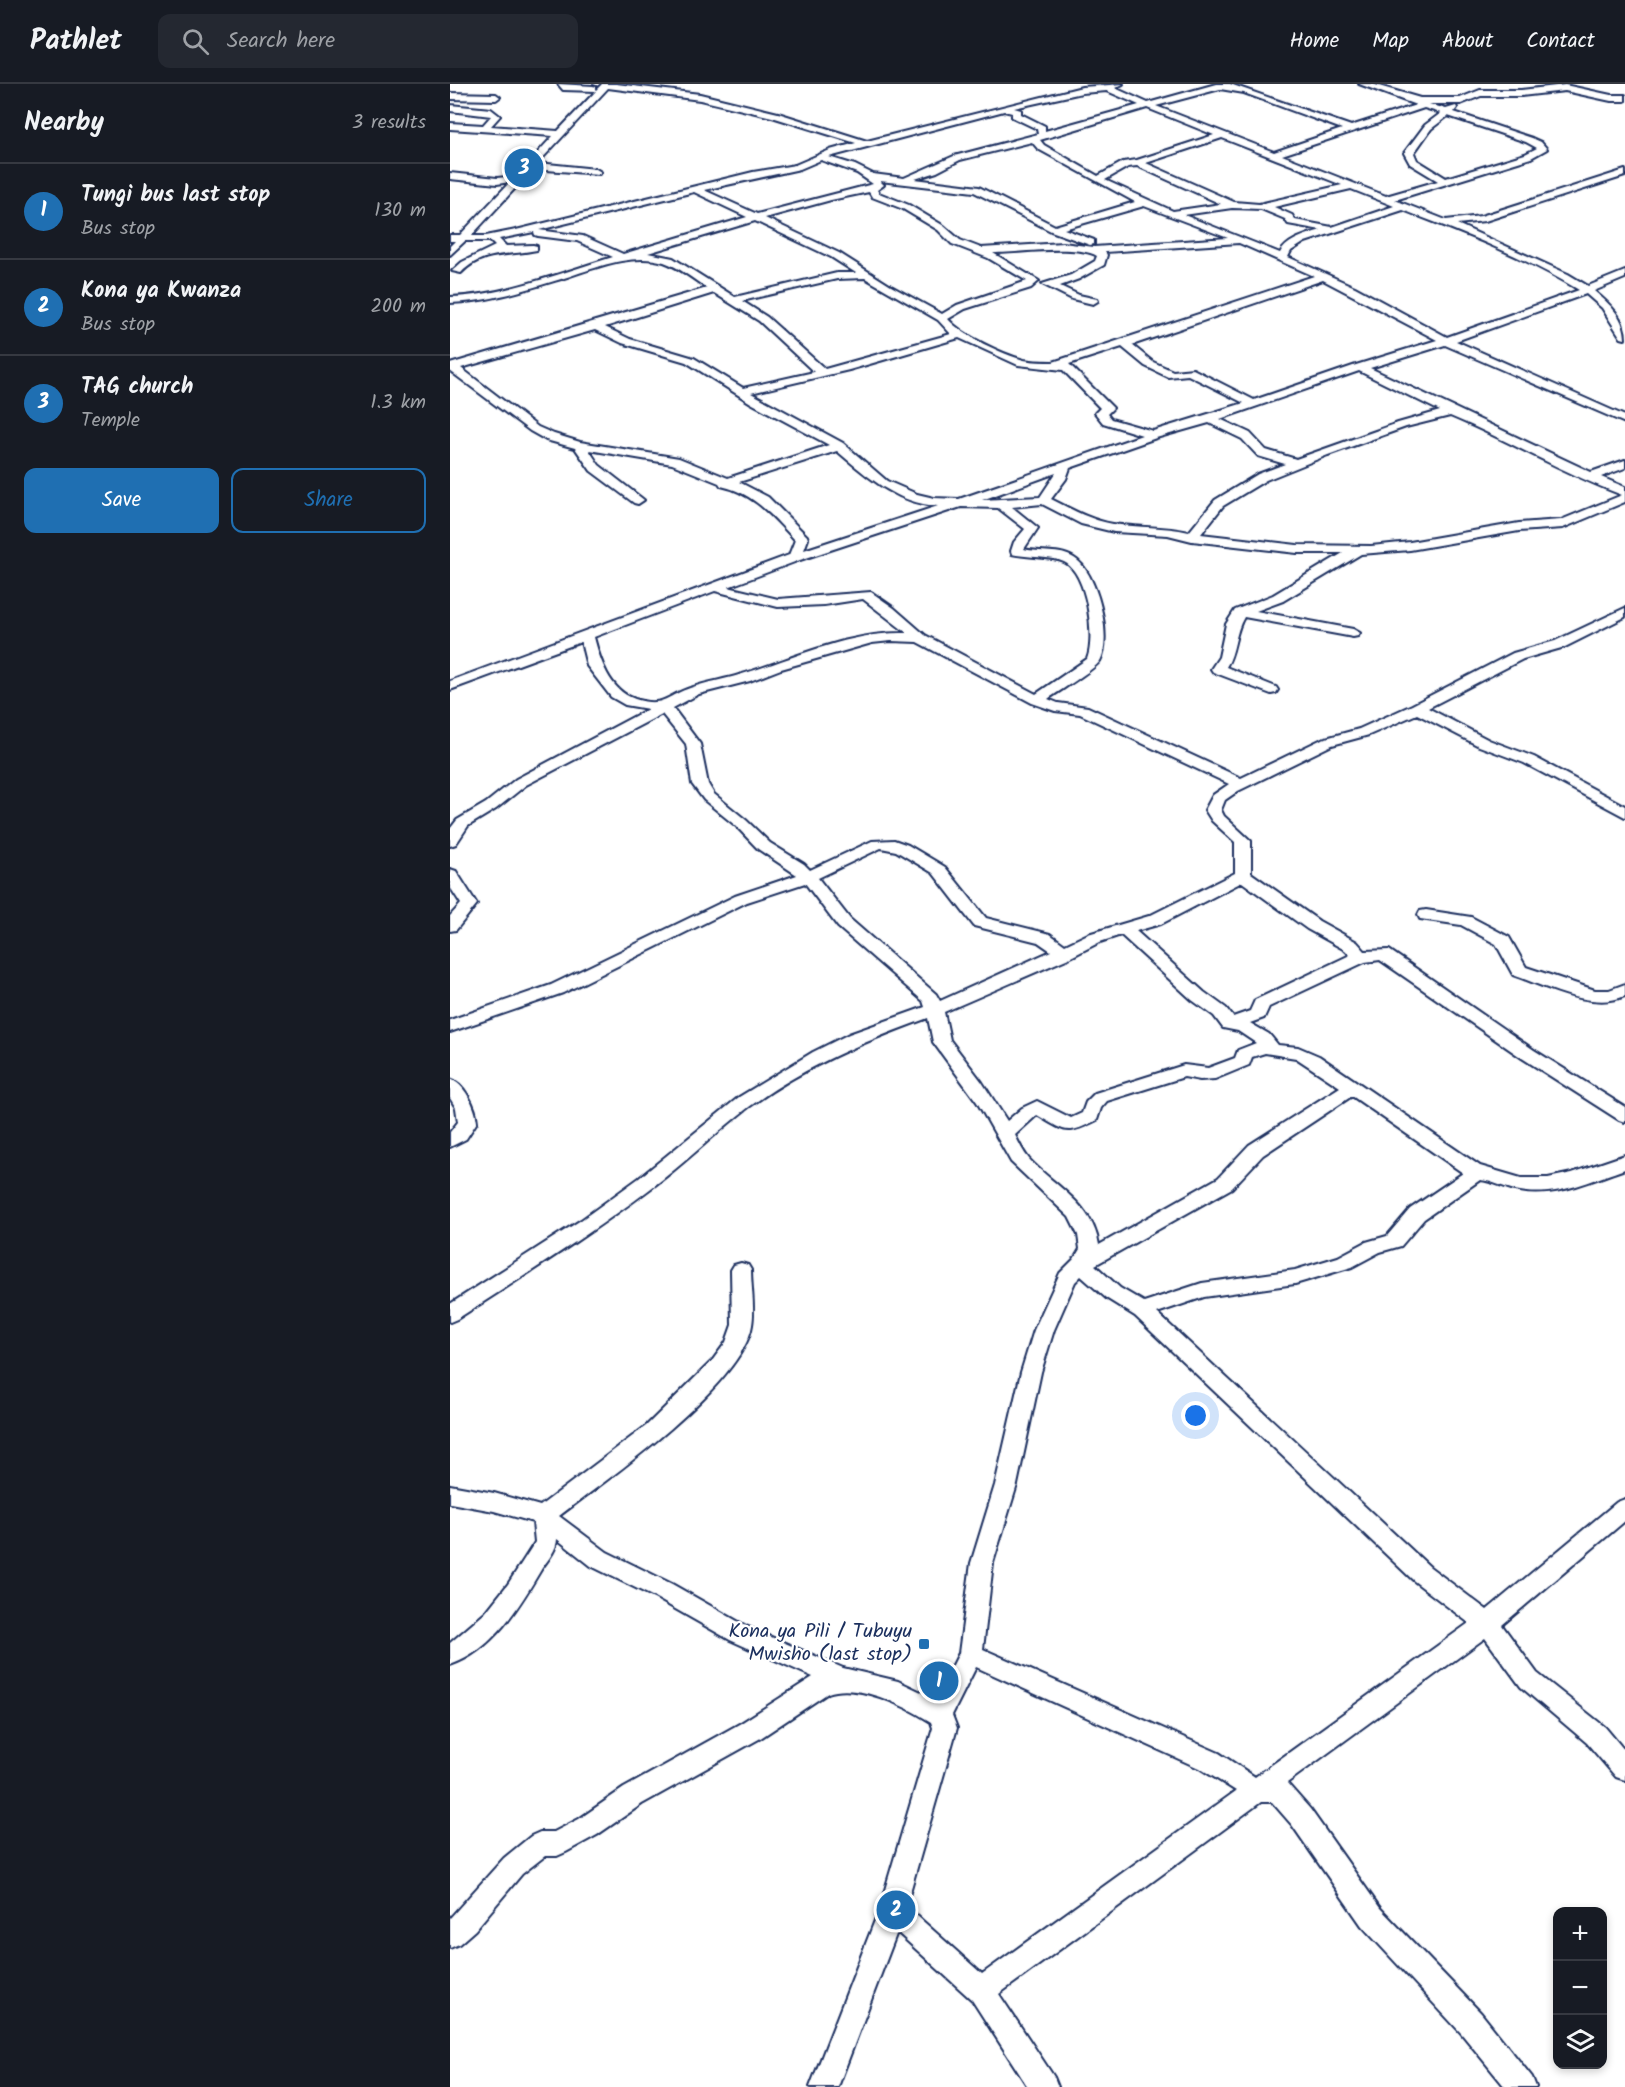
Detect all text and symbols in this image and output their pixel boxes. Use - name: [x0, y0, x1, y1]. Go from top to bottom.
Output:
- search box: [158, 14, 578, 68]
- text: Pathlet: [30, 19, 122, 64]
- text: Search here: [227, 24, 335, 59]
- icon: search: [179, 25, 212, 58]
- text: Home: [1290, 25, 1339, 58]
- text: Map: [1372, 25, 1409, 58]
- text: About: [1442, 25, 1493, 58]
- text: Contact: [1526, 25, 1595, 58]
- text: Nearby: [24, 102, 104, 144]
- text: 3 results: [352, 107, 426, 139]
- pin: 3: [504, 146, 544, 190]
- text: Tungi bus last stop: [81, 178, 270, 213]
- text: 1: [40, 195, 47, 227]
- text: 130 m: [374, 195, 426, 227]
- text: Bus stop: [81, 213, 155, 245]
- text: Kona ya Kwanza: [81, 274, 241, 309]
- text: 2: [38, 291, 49, 323]
- text: 200 m: [370, 291, 426, 323]
- text: Bus stop: [81, 309, 155, 341]
- text: TAG church: [81, 370, 193, 405]
- text: 3: [38, 387, 49, 419]
- text: 1.3 km: [370, 387, 426, 419]
- text: Temple: [81, 405, 140, 437]
- button: Save: [24, 468, 219, 533]
- button: Share: [231, 468, 426, 533]
- your location: [1181, 1401, 1210, 1430]
- place label: Kona ya Pili / Tubuyu Mwisho (last stop): [728, 1616, 912, 1671]
- marker: Kona ya Pili / Tubuyu Mwisho (last stop): [917, 1637, 931, 1651]
- pin: 1: [920, 1658, 958, 1704]
- pin: 2: [876, 1888, 916, 1932]
- map controls: [1553, 1907, 1607, 2069]
- button: +: [1553, 1907, 1607, 1961]
- button: −: [1553, 1961, 1607, 2015]
- button: layers: [1553, 2015, 1607, 2069]

